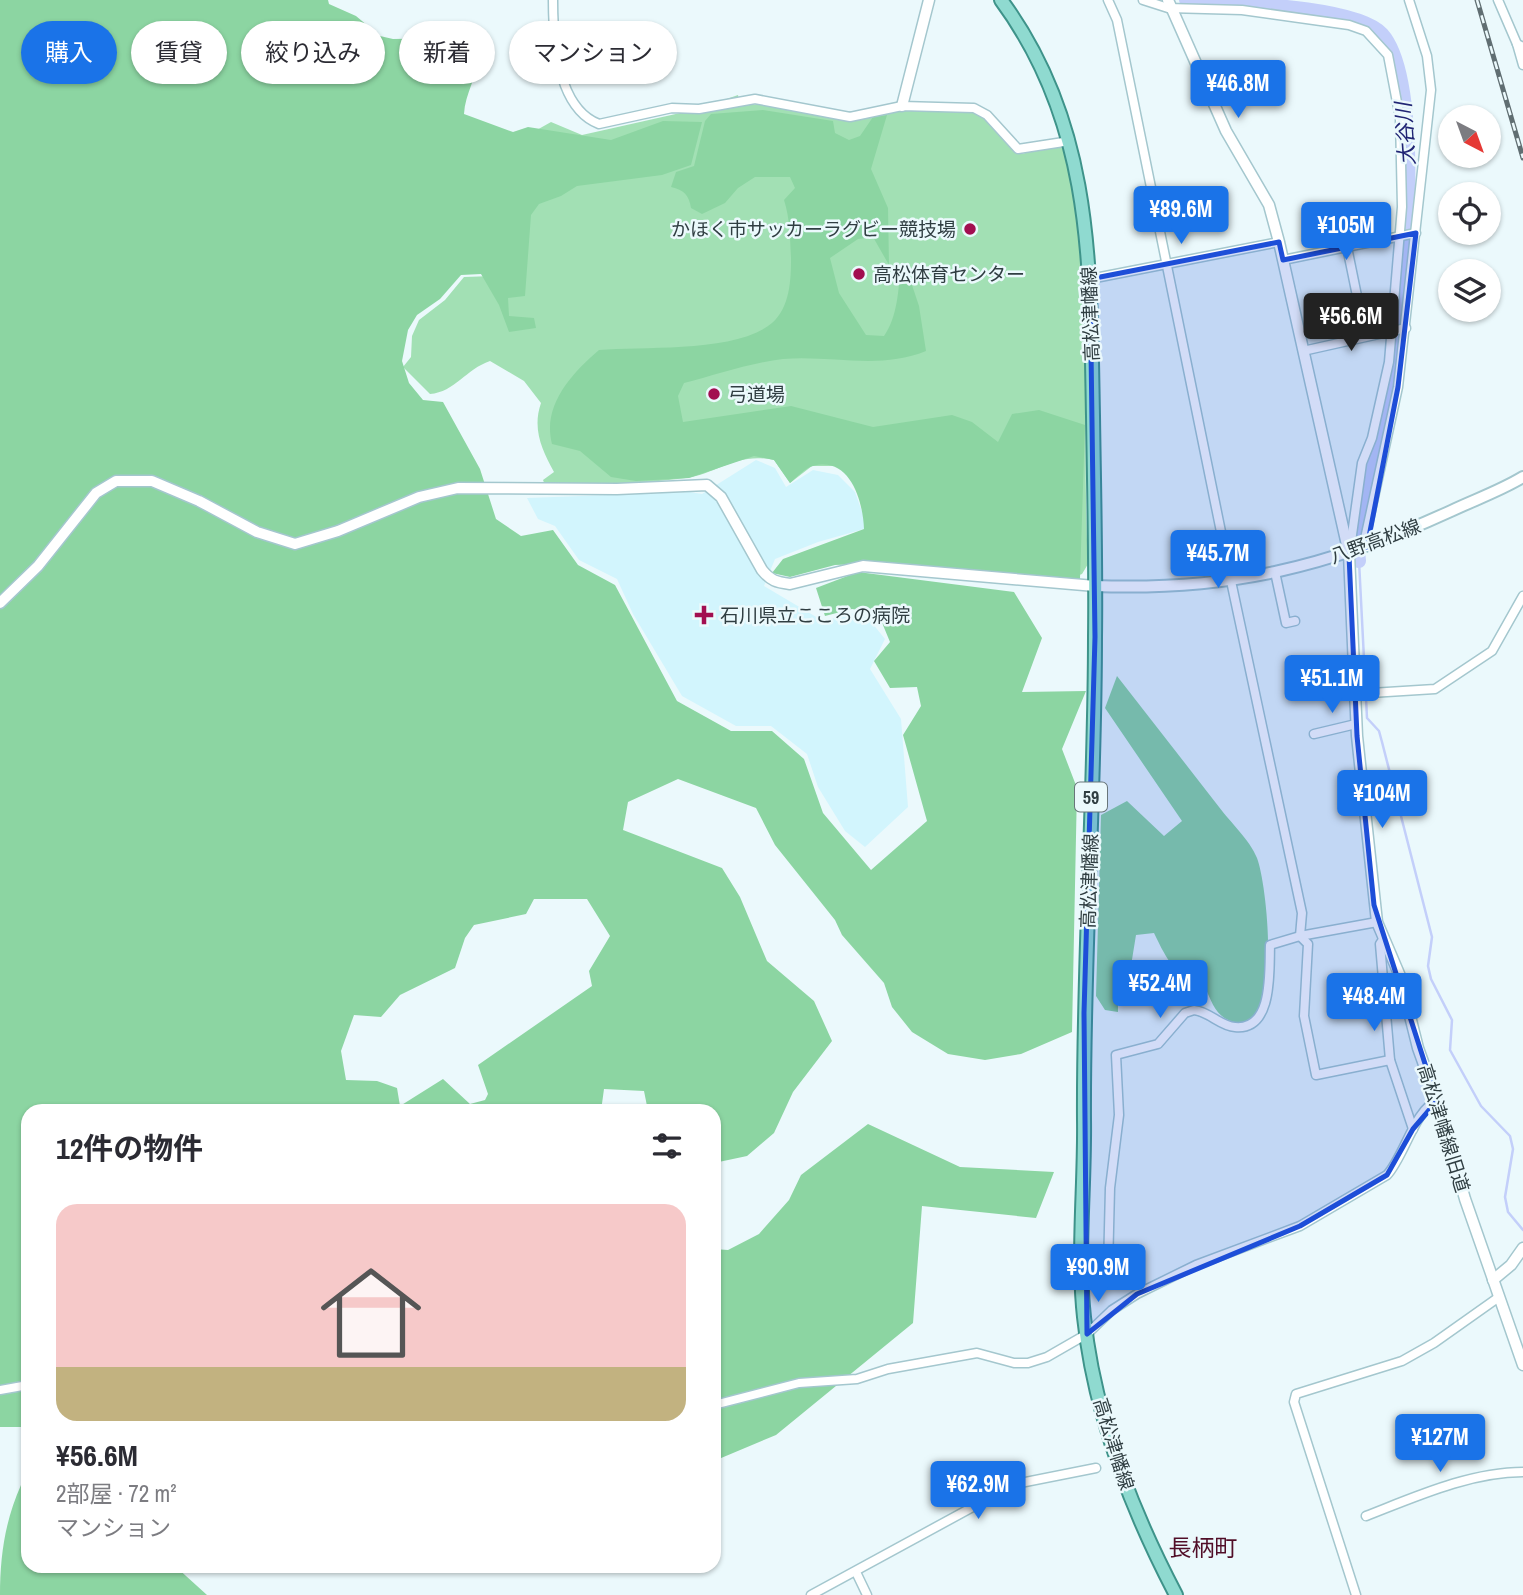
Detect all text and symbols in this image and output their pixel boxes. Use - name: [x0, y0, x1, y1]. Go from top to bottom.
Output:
- chip: 購入: [21, 21, 117, 84]
- chip: 賃貸: [131, 21, 227, 84]
- chip: 絞り込み: [241, 21, 385, 84]
- chip: 新着: [399, 21, 495, 84]
- chip: マンション: [509, 21, 677, 84]
- pin: ¥46.8M: [1181, 60, 1295, 120]
- text: ¥46.8M: [1207, 67, 1269, 98]
- water label: 大谷川: [1388, 100, 1422, 166]
- north arrow: [1438, 105, 1502, 168]
- map controls: [1438, 105, 1501, 322]
- button: locate: [1438, 182, 1501, 245]
- pin: ¥89.6M: [1124, 187, 1238, 246]
- text: ¥89.6M: [1150, 193, 1212, 224]
- pin: ¥105M: [1297, 202, 1395, 262]
- text: ¥105M: [1317, 209, 1375, 240]
- place label: かほく市サッカーラグビー競技場: [671, 216, 956, 242]
- marker: かほく市サッカーラグビー競技場: [962, 221, 978, 237]
- button: layers: [1438, 259, 1501, 322]
- place label: 高松体育センター: [873, 261, 1025, 287]
- marker: 高松体育センター: [851, 266, 867, 282]
- street label: 高松津幡線: [1075, 266, 1105, 362]
- pin: ¥56.6M: [1294, 294, 1408, 353]
- text: ¥56.6M: [1320, 300, 1382, 331]
- place label: 弓道場: [728, 381, 785, 407]
- marker: 弓道場: [706, 386, 722, 402]
- street label: 八野高松線: [1326, 513, 1424, 569]
- pin: ¥45.7M: [1161, 530, 1275, 590]
- text: ¥45.7M: [1187, 537, 1249, 568]
- place label: 石川県立こころの病院: [720, 602, 910, 628]
- marker: 石川県立こころの病院: [694, 605, 714, 625]
- pin: ¥51.1M: [1275, 656, 1389, 715]
- text: ¥51.1M: [1301, 662, 1363, 693]
- pin: ¥104M: [1333, 770, 1431, 830]
- text: ¥104M: [1353, 777, 1411, 808]
- road number: 59: [1075, 782, 1107, 812]
- street label: 高松津幡線: [1074, 833, 1104, 929]
- pin: ¥52.4M: [1103, 960, 1217, 1020]
- text: ¥52.4M: [1129, 967, 1191, 998]
- pin: ¥48.4M: [1317, 974, 1431, 1033]
- text: ¥48.4M: [1343, 980, 1405, 1011]
- street label: 高松津幡線旧道: [1412, 1061, 1476, 1195]
- icon: filters: [648, 1127, 686, 1165]
- text: 12件の物件: [56, 1128, 203, 1168]
- pin: ¥90.9M: [1041, 1244, 1155, 1304]
- icon: home: [308, 1250, 434, 1376]
- text: ¥90.9M: [1067, 1251, 1129, 1282]
- street label: 高松津幡線: [1088, 1395, 1140, 1493]
- pin: ¥127M: [1391, 1414, 1489, 1474]
- text: ¥127M: [1411, 1421, 1469, 1452]
- text: ¥56.6M: [56, 1435, 138, 1475]
- pin: ¥62.9M: [921, 1462, 1035, 1521]
- text: ¥62.9M: [947, 1468, 1009, 1499]
- text: 2部屋 · 72 m²: [56, 1478, 176, 1509]
- text: マンション: [56, 1512, 171, 1543]
- district label: 長柄町: [1169, 1532, 1238, 1563]

